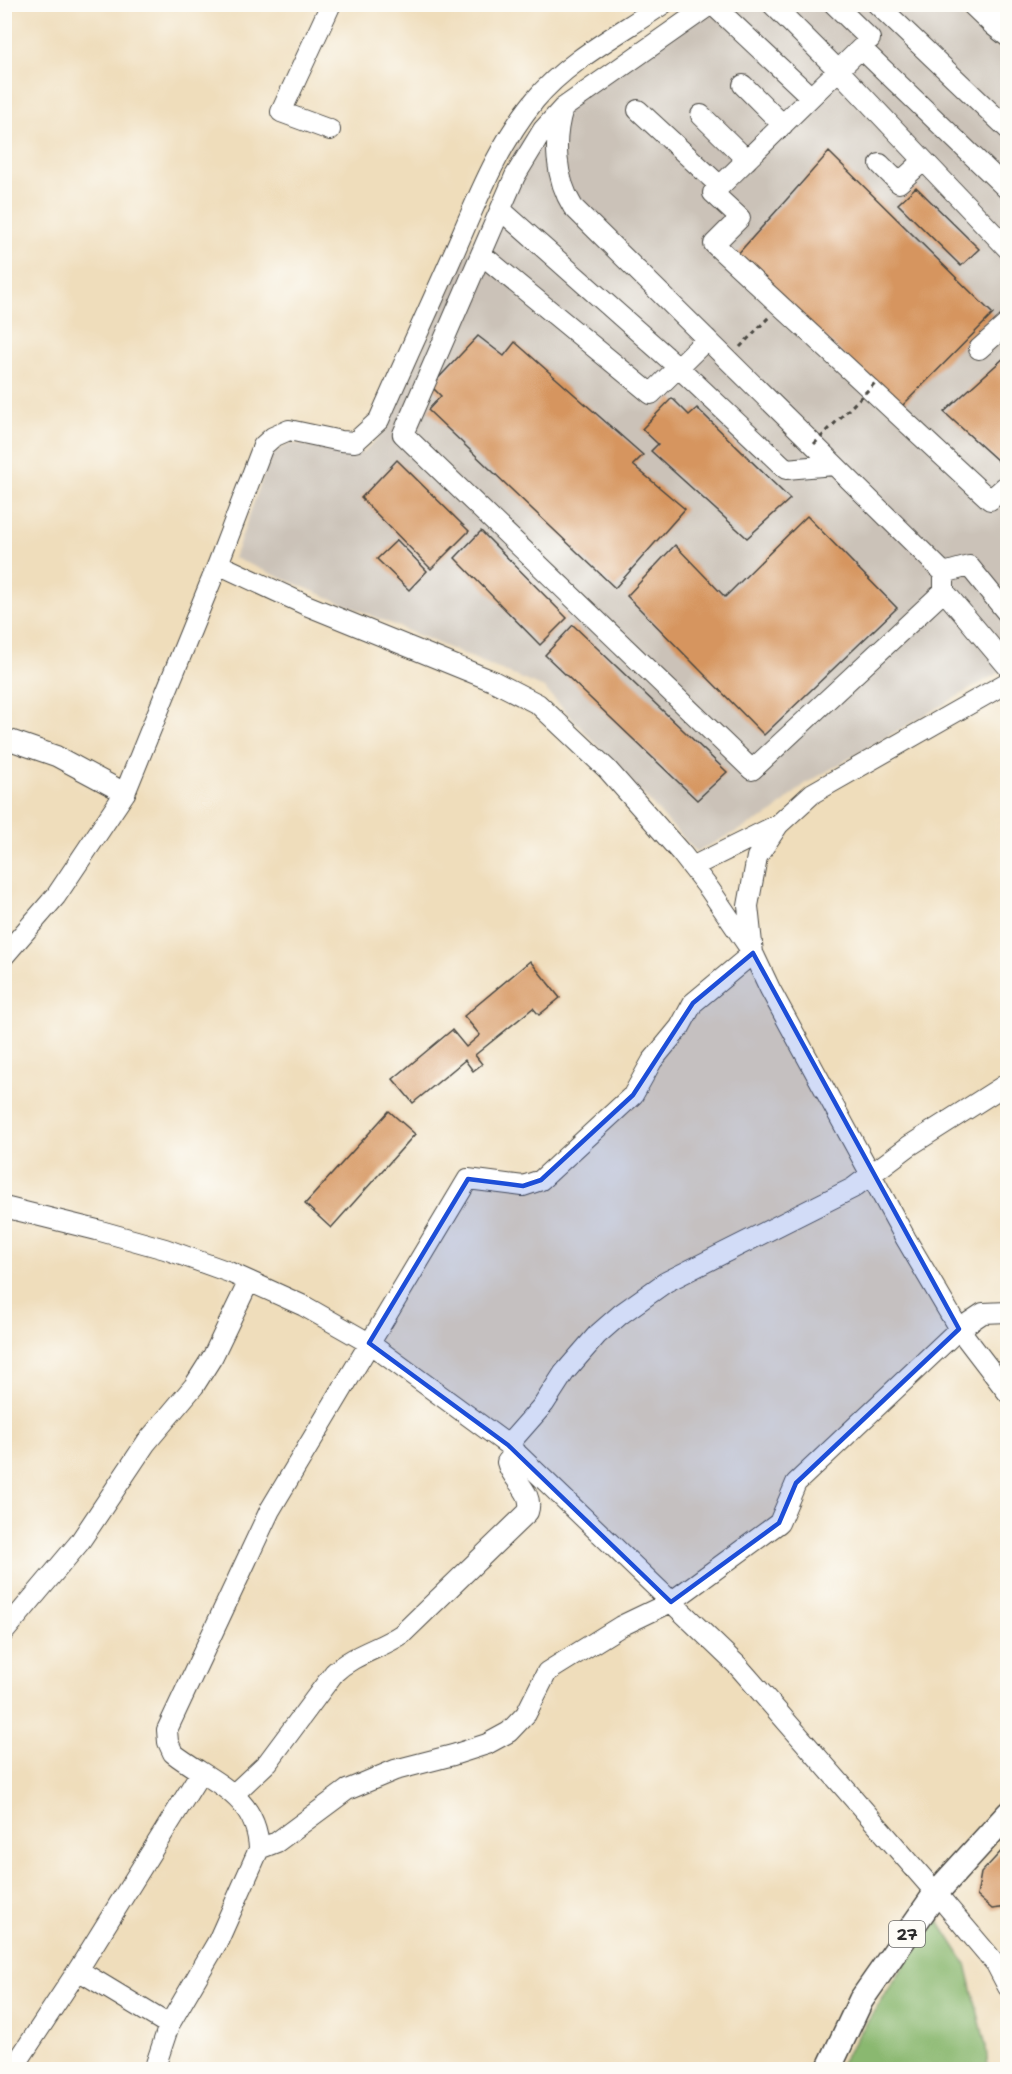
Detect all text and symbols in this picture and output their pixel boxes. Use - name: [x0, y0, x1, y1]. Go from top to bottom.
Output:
- road number: 27: [889, 1921, 925, 1947]

